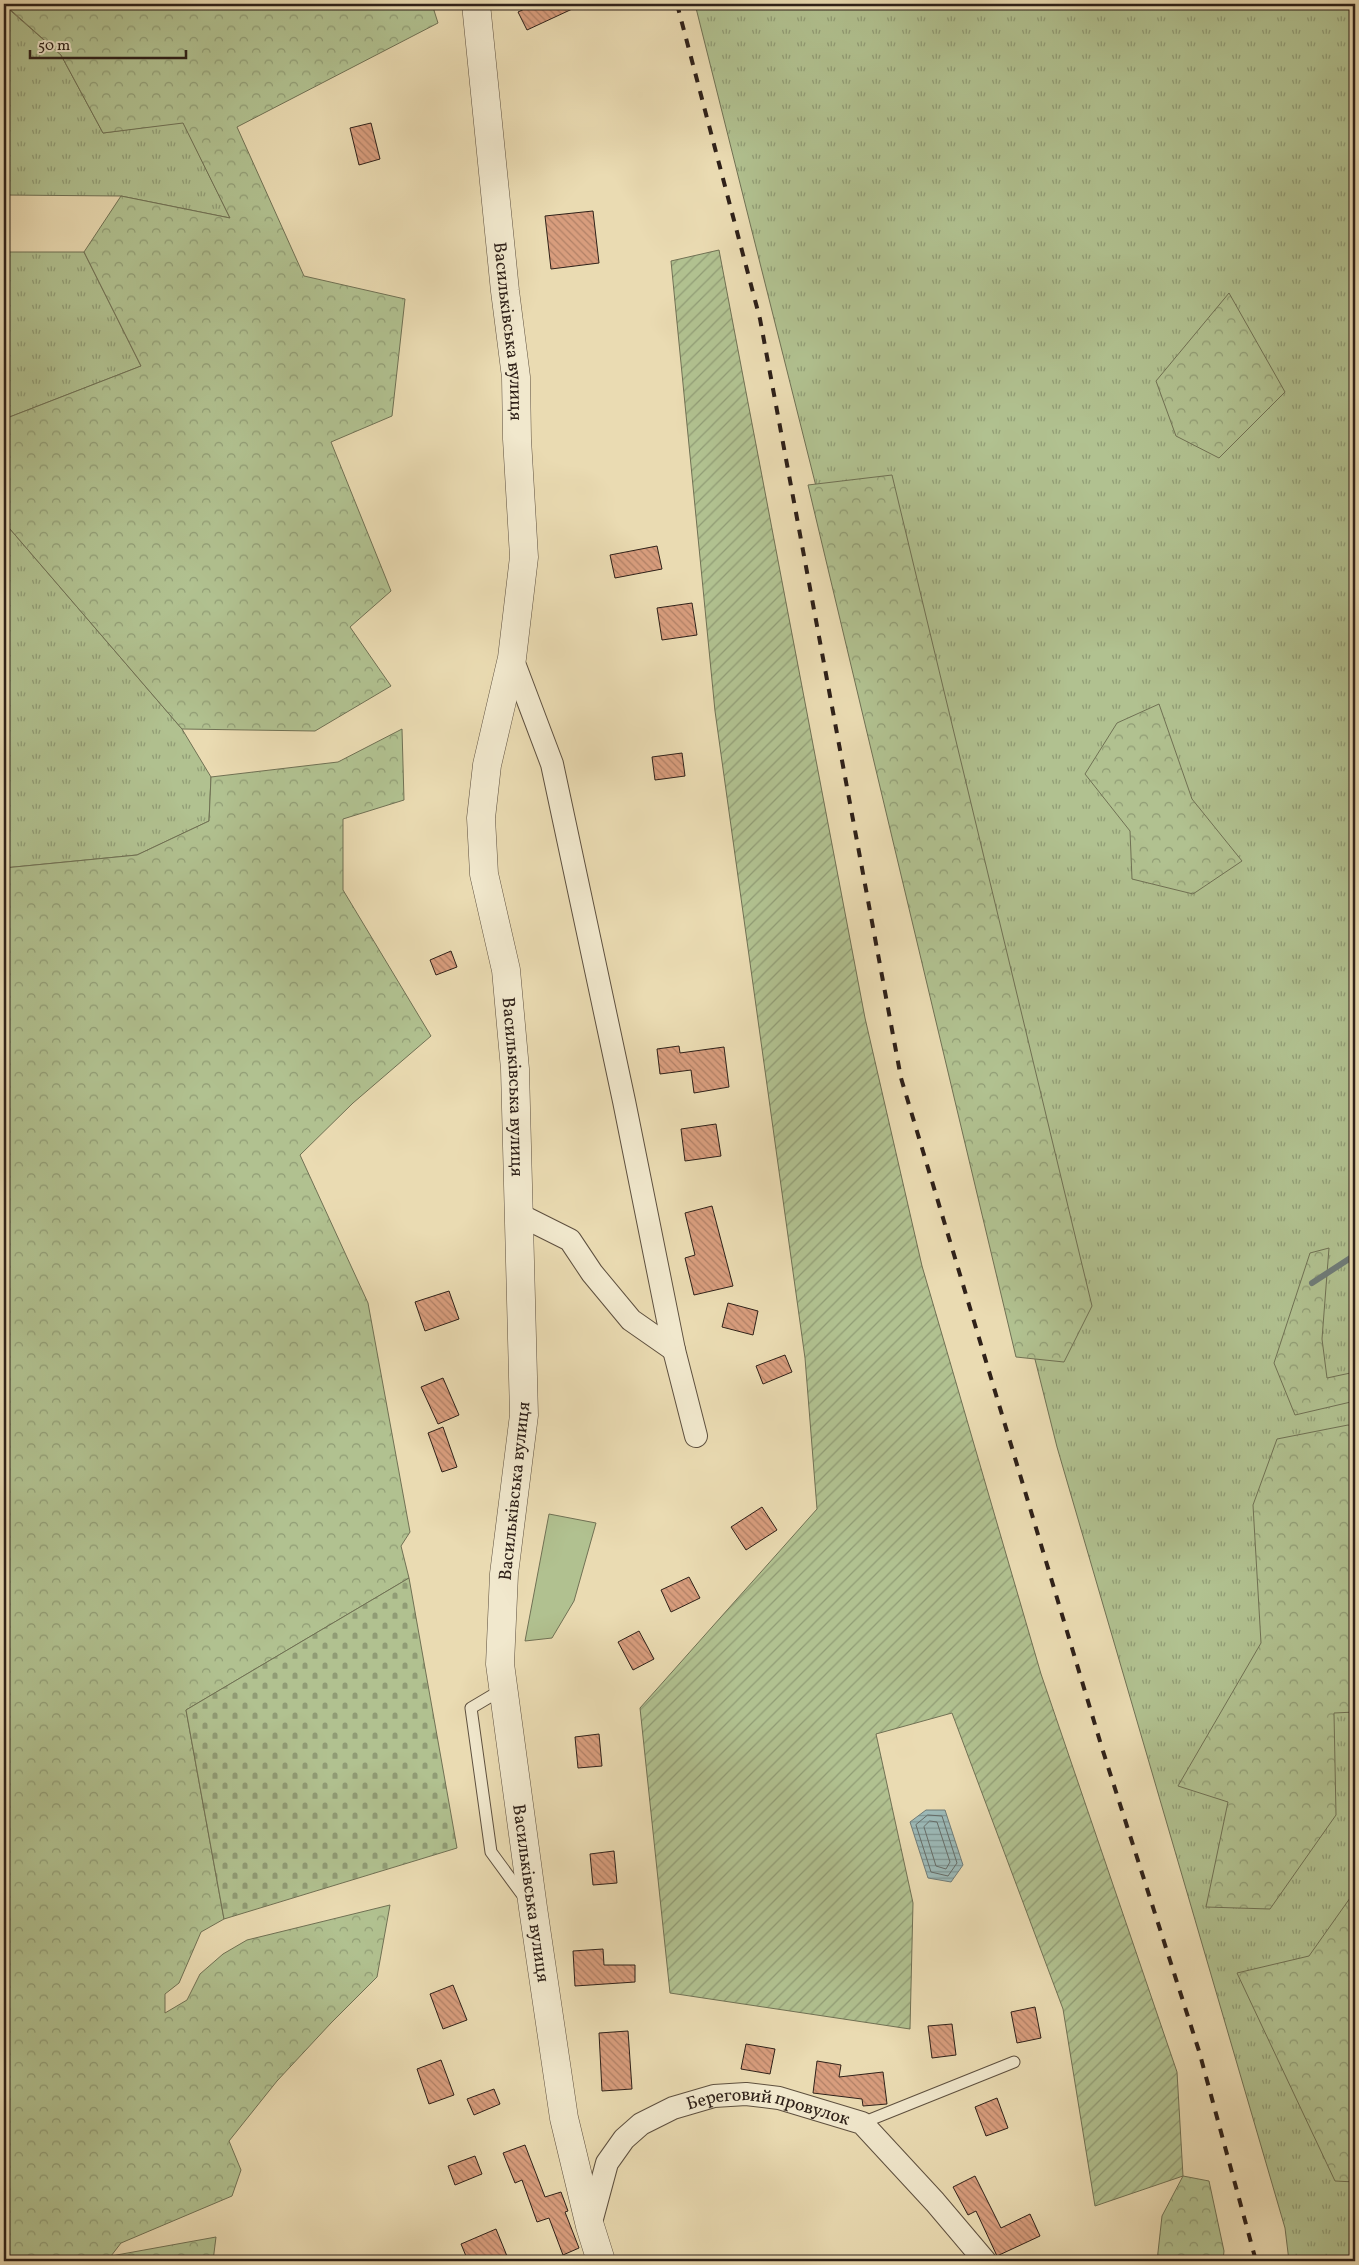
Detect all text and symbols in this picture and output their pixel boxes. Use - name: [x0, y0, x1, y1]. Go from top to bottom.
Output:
- scale bar: [30, 28, 186, 60]
- text: 50 m: [38, 36, 70, 57]
- street label: Васильківська вулиця: [486, 241, 528, 421]
- street label: Васильківська вулиця: [495, 996, 529, 1177]
- street label: Васильківська вулиця: [494, 1400, 537, 1582]
- street label: Васильківська вулиця: [505, 1803, 555, 1984]
- street label: Береговий провулок: [683, 2083, 853, 2133]

